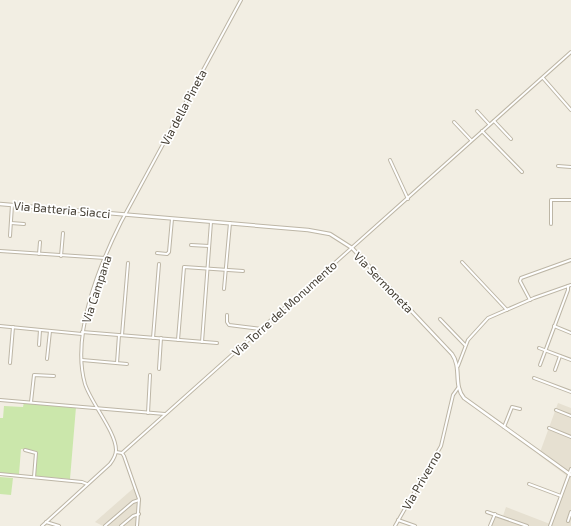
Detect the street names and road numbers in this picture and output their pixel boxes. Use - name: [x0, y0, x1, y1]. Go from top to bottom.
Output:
- street label: Via della Pineta: [157, 67, 209, 147]
- street label: Via Batteria Siacci: [13, 198, 111, 220]
- street label: Via Sermoneta: [351, 249, 417, 315]
- street label: Via Campana: [78, 253, 114, 325]
- street label: Via Torre del Monumento: [229, 257, 339, 359]
- street label: Via Priverno: [399, 448, 444, 512]

